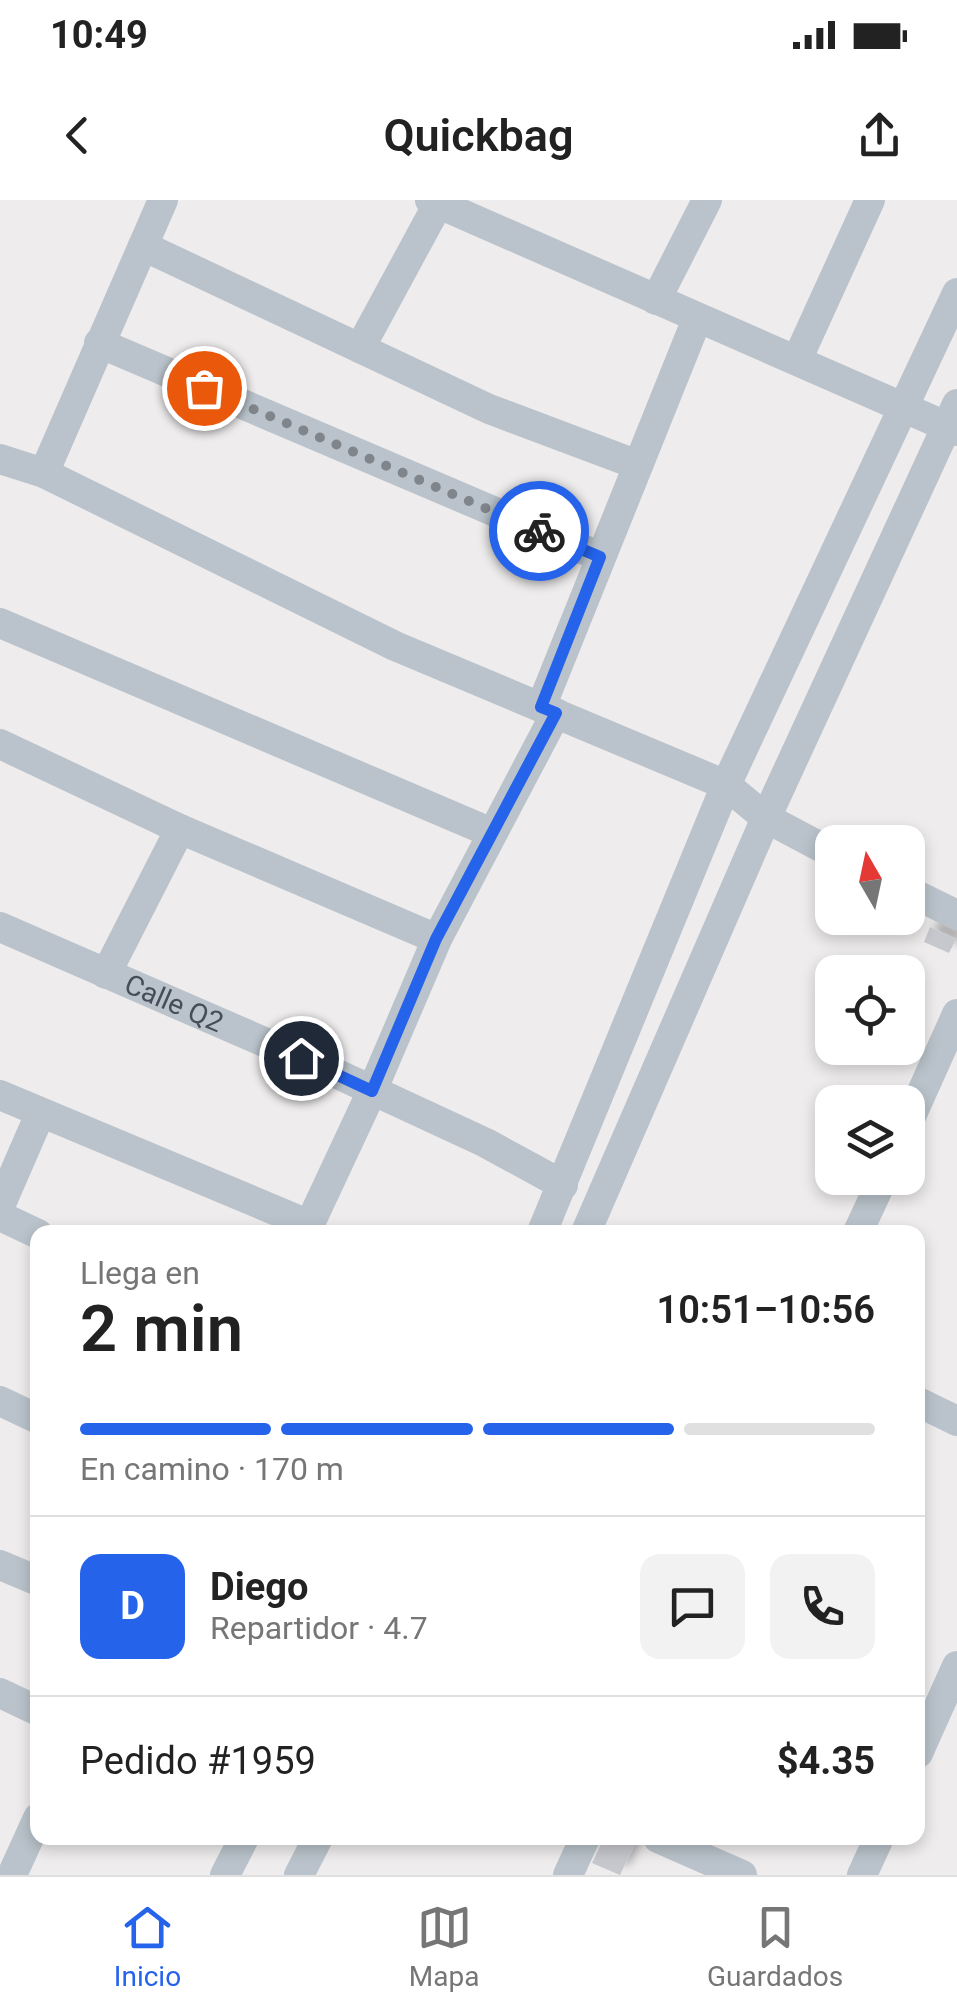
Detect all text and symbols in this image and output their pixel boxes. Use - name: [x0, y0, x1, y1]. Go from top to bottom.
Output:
- text: 10:49: [50, 13, 148, 57]
- icon: back: [50, 108, 105, 163]
- icon: share: [852, 108, 907, 163]
- text: Quickbag: [383, 109, 574, 162]
- pin: [162, 346, 247, 431]
- icon: bag: [177, 361, 232, 416]
- courier: [489, 481, 589, 581]
- icon: bike: [512, 504, 567, 559]
- north arrow: [815, 825, 925, 935]
- map controls: [815, 825, 925, 1195]
- button: locate: [815, 955, 925, 1065]
- street label: Calle Q2: [120, 967, 228, 1039]
- pin: [259, 1016, 344, 1101]
- icon: home: [274, 1031, 329, 1086]
- button: layers: [815, 1085, 925, 1195]
- text: Llega en: [80, 1254, 200, 1292]
- text: 10:51–10:56: [656, 1288, 875, 1332]
- text: 2 min: [80, 1291, 243, 1367]
- text: En camino · 170 m: [80, 1450, 344, 1488]
- button: chat: [640, 1554, 745, 1659]
- button: phone: [770, 1554, 875, 1659]
- text: Diego: [210, 1565, 308, 1609]
- text: D: [120, 1584, 145, 1628]
- text: Repartidor · 4.7: [210, 1609, 428, 1647]
- text: Pedido #1959: [80, 1739, 316, 1783]
- text: $4.35: [777, 1739, 875, 1783]
- tab: Inicio: [114, 1900, 181, 1993]
- tab: Mapa: [409, 1900, 479, 1993]
- tab: Guardados: [707, 1900, 843, 1993]

